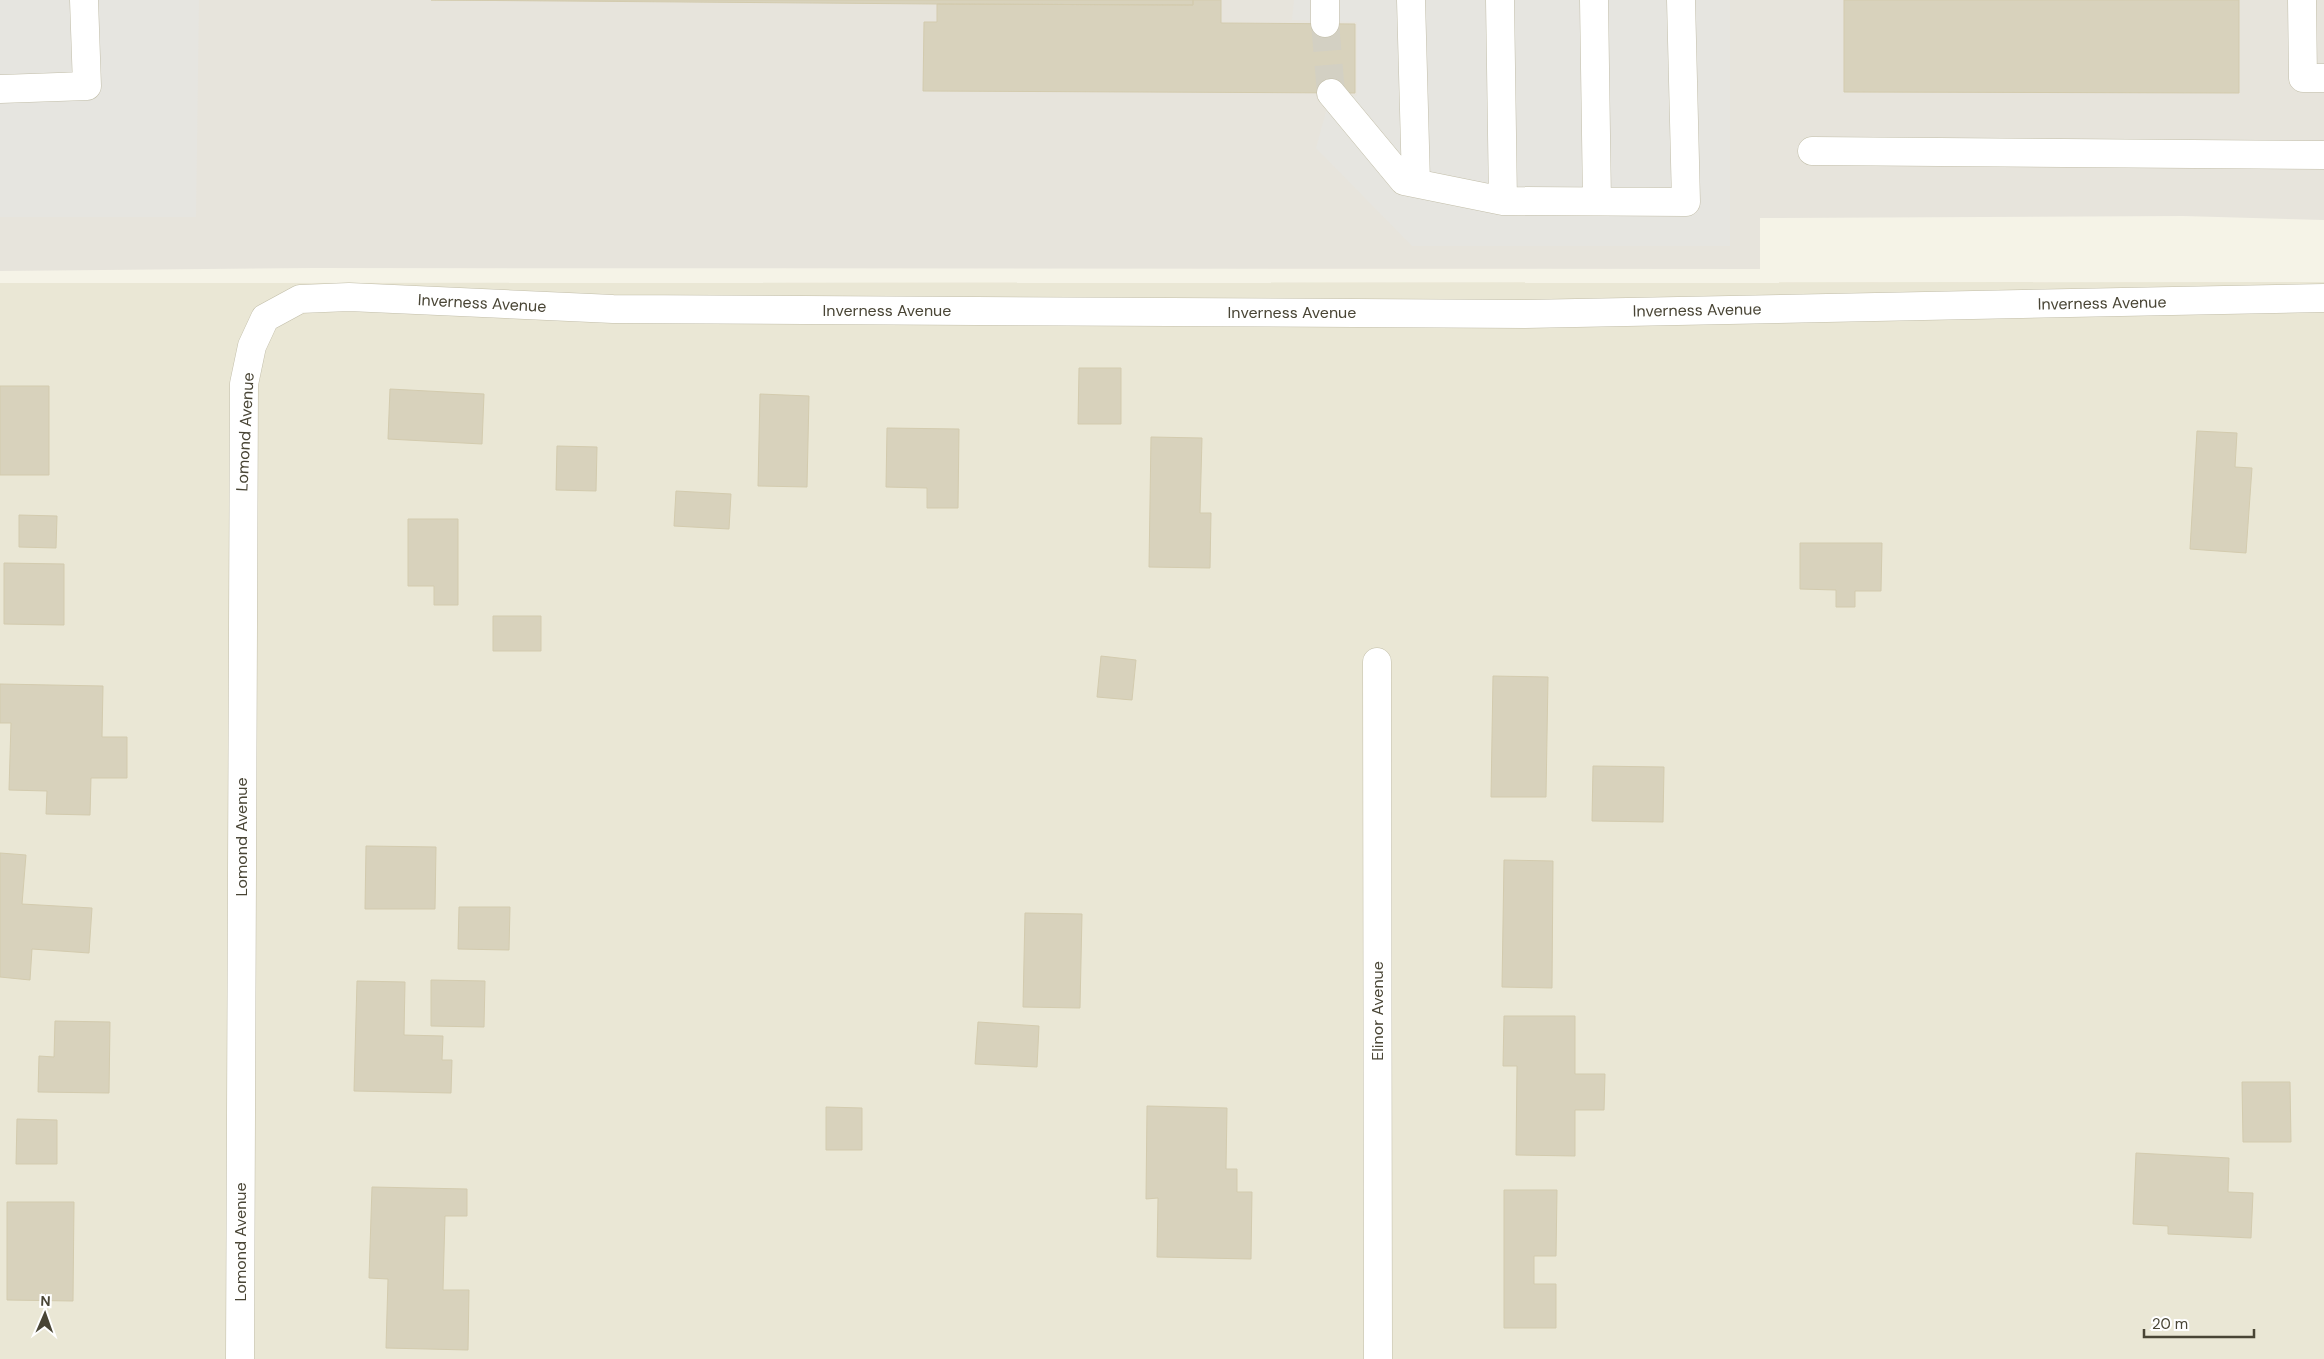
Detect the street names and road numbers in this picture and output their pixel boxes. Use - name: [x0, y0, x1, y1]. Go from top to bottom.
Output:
- street label: Inverness Avenue: [417, 289, 547, 317]
- street label: Inverness Avenue: [2037, 291, 2167, 315]
- street label: Inverness Avenue: [1632, 298, 1762, 322]
- street label: Inverness Avenue: [823, 300, 951, 321]
- street label: Inverness Avenue: [1228, 302, 1356, 323]
- street label: Lomond Avenue: [231, 372, 259, 492]
- street label: Lomond Avenue: [231, 777, 252, 897]
- street label: Elinor Avenue: [1367, 961, 1388, 1061]
- street label: Lomond Avenue: [230, 1182, 251, 1302]

